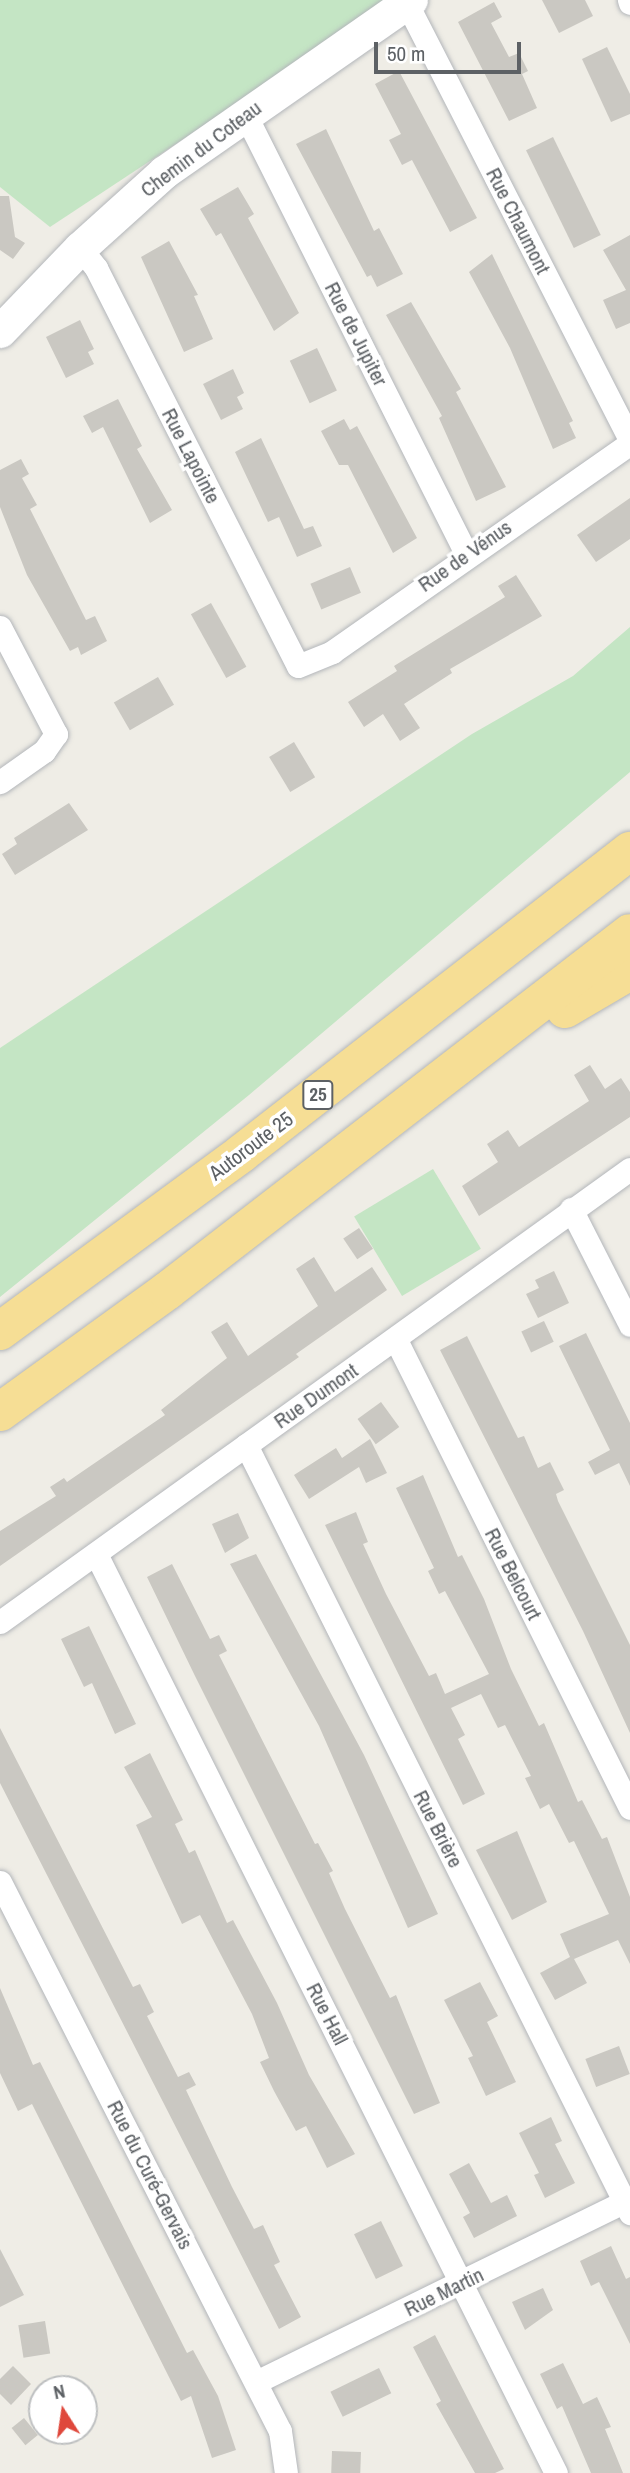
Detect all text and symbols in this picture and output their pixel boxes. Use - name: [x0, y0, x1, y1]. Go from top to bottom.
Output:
- scale bar: [378, 28, 525, 72]
- text: 50 m: [387, 39, 425, 68]
- street label: Chemin du Coteau: [136, 95, 266, 203]
- street label: Rue Chaumont: [480, 164, 556, 278]
- street label: Rue de Jupiter: [319, 278, 393, 390]
- street label: Rue Lapointe: [156, 404, 226, 508]
- street label: Rue de Vénus: [413, 515, 517, 597]
- road number: 25: [302, 1079, 334, 1110]
- street label: Autoroute 25: [204, 1106, 298, 1186]
- street label: Rue Dumont: [269, 1358, 363, 1434]
- street label: Rue Belcourt: [479, 1524, 547, 1624]
- street label: Rue Brière: [408, 1786, 468, 1872]
- street label: Rue Hall: [301, 1979, 353, 2049]
- street label: Rue du Curé-Gervais: [102, 2096, 198, 2254]
- street label: Rue Martin: [400, 2262, 488, 2322]
- north arrow: [28, 2375, 98, 2445]
- text: N: [51, 2378, 67, 2405]

